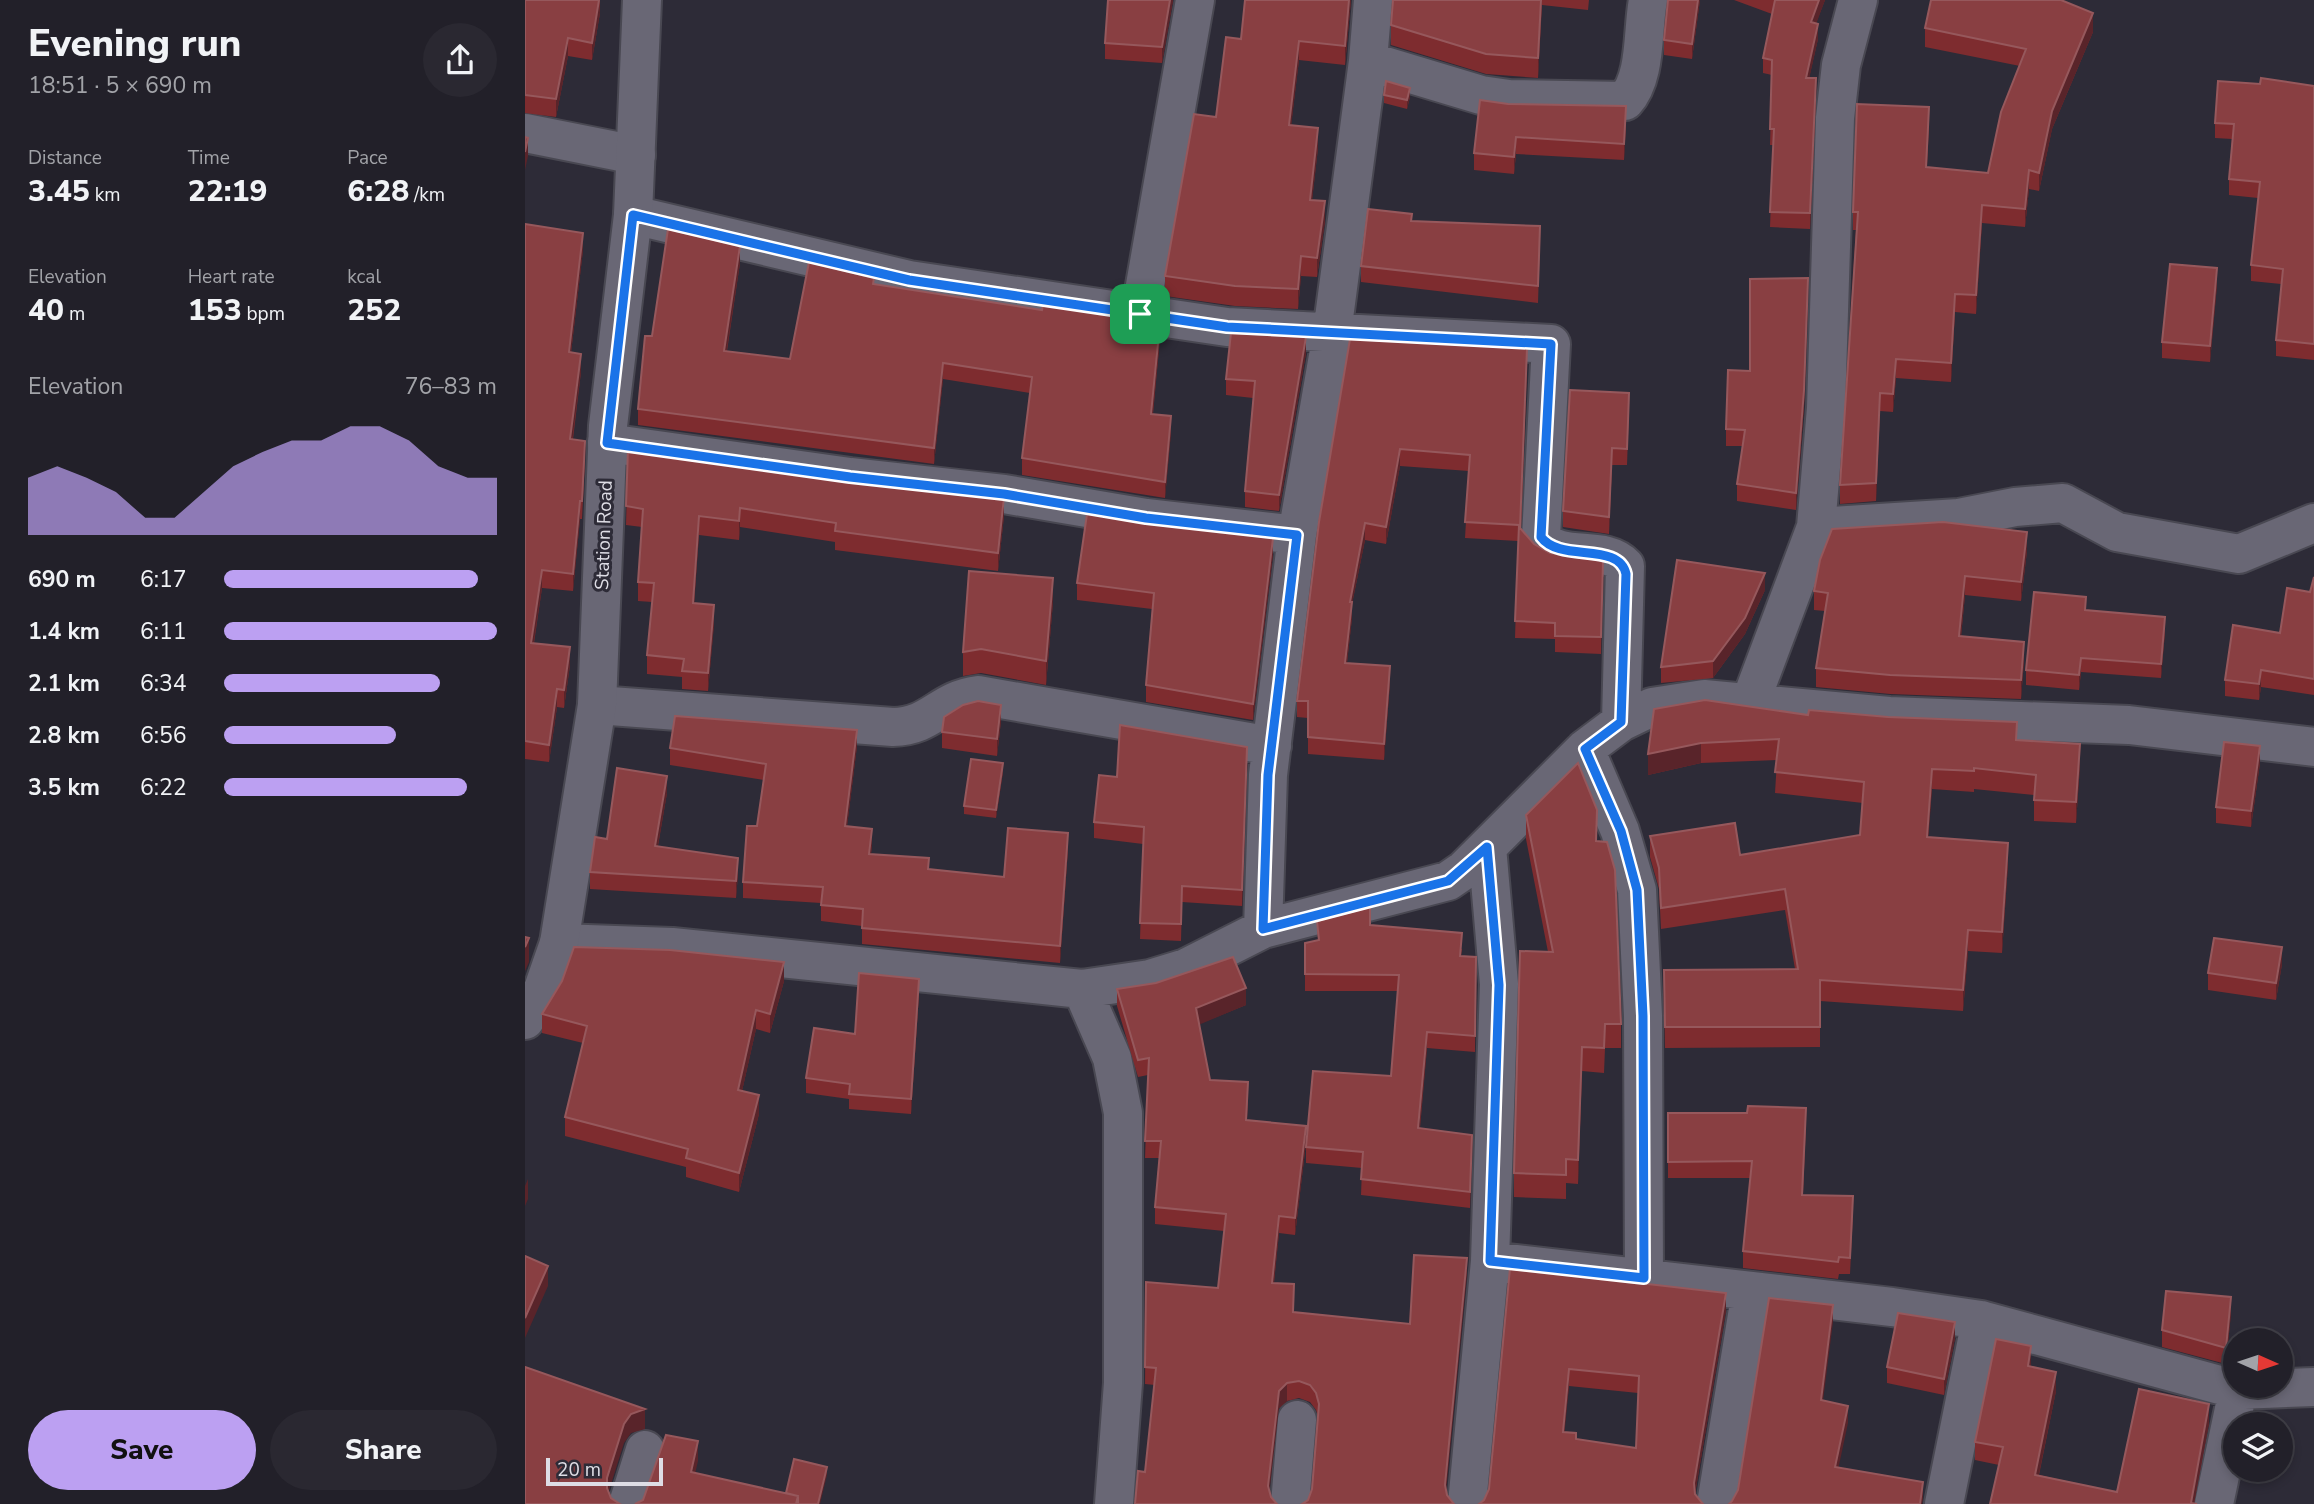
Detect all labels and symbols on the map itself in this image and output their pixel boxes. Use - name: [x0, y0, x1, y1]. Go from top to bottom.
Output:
- pin: [1110, 284, 1170, 344]
- street label: Station Road: [589, 480, 619, 590]
- north arrow: [2223, 1328, 2293, 1398]
- scale bar: [546, 1455, 663, 1487]

